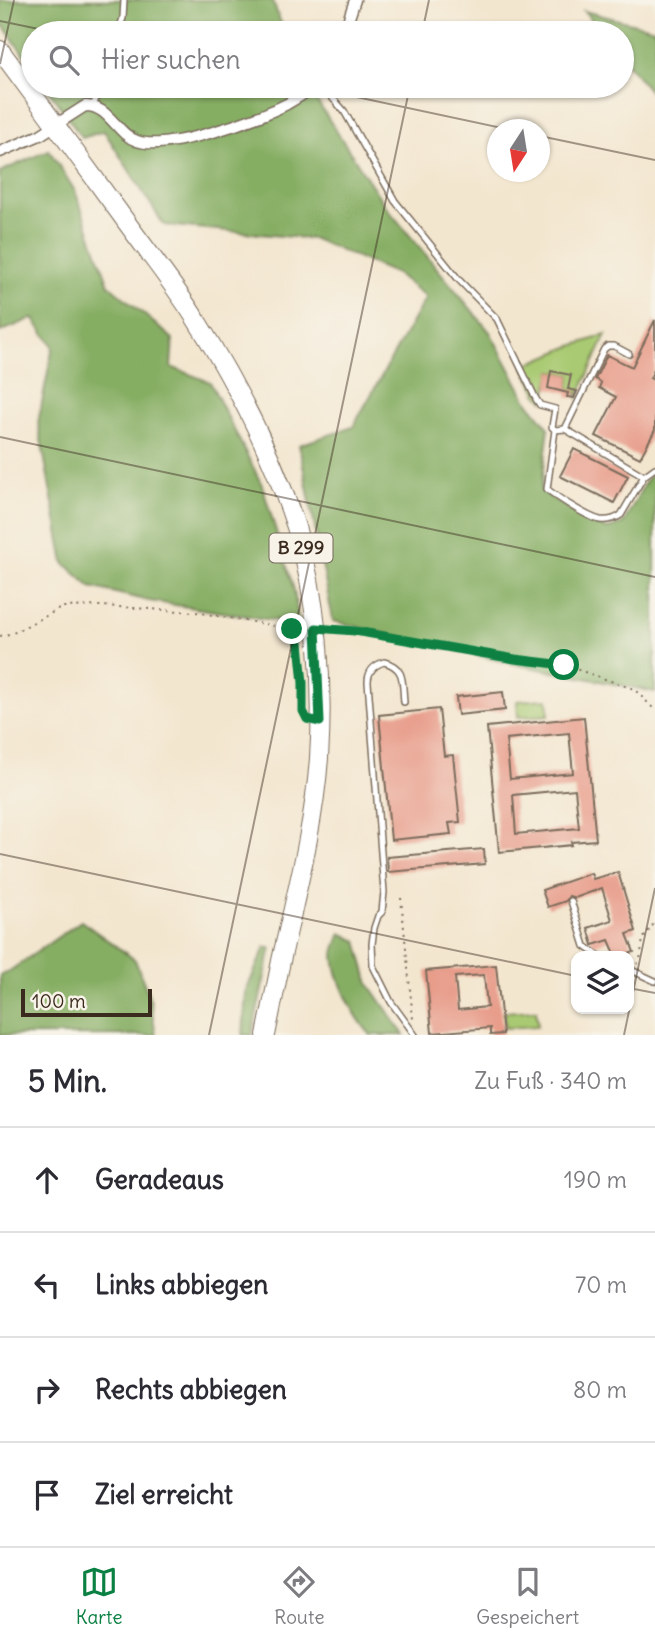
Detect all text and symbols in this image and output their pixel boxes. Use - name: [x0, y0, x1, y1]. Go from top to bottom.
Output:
- search box: [21, 21, 634, 98]
- icon: search: [45, 41, 83, 79]
- text: Hier suchen: [101, 43, 241, 76]
- north arrow: [487, 119, 550, 182]
- road number: B 299: [270, 534, 332, 562]
- route end: [276, 613, 307, 644]
- route start: [548, 649, 579, 680]
- map controls: [571, 951, 634, 1014]
- button: layers: [571, 951, 634, 1014]
- scale bar: [21, 986, 152, 1018]
- text: 100 m: [32, 989, 86, 1013]
- text: 5 Min.: [28, 1062, 107, 1100]
- text: Zu Fuß · 340 m: [474, 1066, 627, 1095]
- icon: ahead: [28, 1161, 66, 1199]
- text: Geradeaus: [95, 1163, 224, 1196]
- text: 190 m: [564, 1165, 627, 1194]
- icon: left: [28, 1266, 66, 1304]
- text: Links abbiegen: [95, 1268, 268, 1301]
- text: 70 m: [575, 1270, 627, 1299]
- icon: right: [28, 1371, 66, 1409]
- text: Rechts abbiegen: [95, 1373, 287, 1406]
- text: 80 m: [573, 1375, 627, 1404]
- icon: arrive: [28, 1476, 66, 1514]
- text: Ziel erreicht: [95, 1478, 233, 1511]
- tab: Karte: [76, 1563, 123, 1629]
- tab: Route: [274, 1563, 324, 1629]
- tab: Gespeichert: [476, 1563, 579, 1629]

